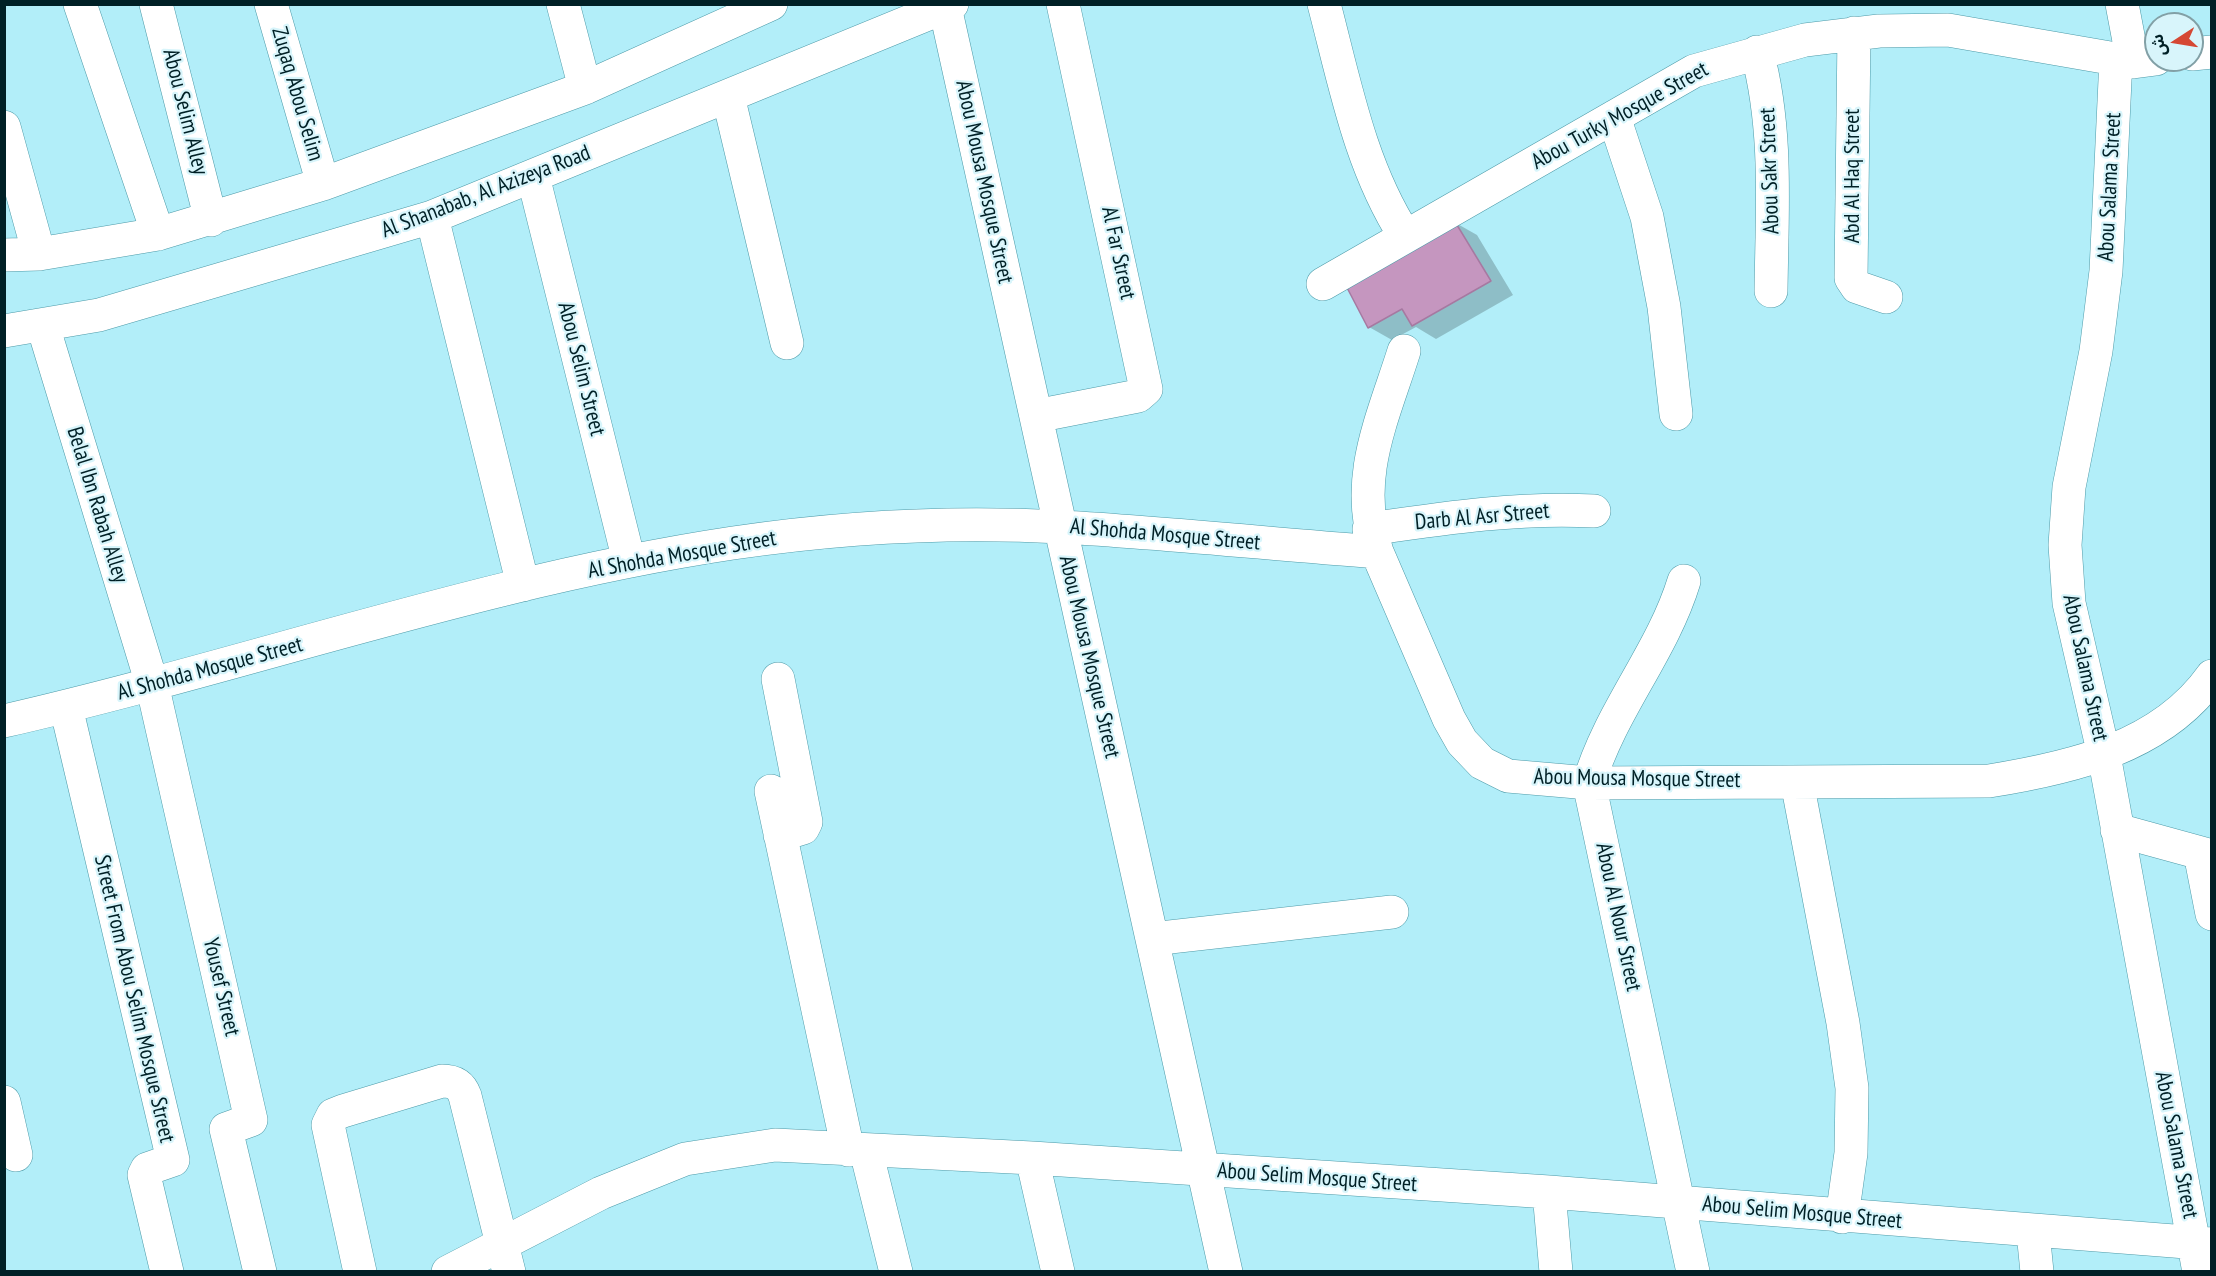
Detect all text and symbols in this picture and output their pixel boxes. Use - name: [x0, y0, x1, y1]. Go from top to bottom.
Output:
- north arrow: [2144, 12, 2204, 72]
- street label: Zuqaq Abou Selim: [265, 24, 329, 164]
- text: ش: [2146, 33, 2170, 58]
- street label: Abou Selim Alley: [157, 46, 213, 178]
- street label: Abou Turky Mosque Street: [1527, 56, 1713, 176]
- street label: Abou Mousa Mosque Street: [950, 78, 1018, 286]
- street label: Abou Sakr Street: [1755, 107, 1785, 235]
- street label: Abd Al Haq Street: [1840, 109, 1866, 243]
- street label: Abou Salama Street: [2093, 112, 2127, 262]
- street label: Al Shanabab, Al Azizeya Road: [378, 140, 594, 244]
- street label: Al Far Street: [1095, 204, 1141, 302]
- street label: Abou Selim Street: [552, 300, 610, 438]
- street label: Belal Ibn Rabah Alley: [61, 424, 133, 586]
- street label: Darb Al Asr Street: [1414, 498, 1550, 536]
- street label: Al Shohda Mosque Street: [1069, 514, 1261, 556]
- street label: Al Shohda Mosque Street: [586, 525, 778, 585]
- street label: Abou Mousa Mosque Street: [1053, 553, 1125, 761]
- street label: Abou Salama Street: [2057, 592, 2113, 744]
- street label: Al Shohda Mosque Street: [114, 632, 306, 706]
- street label: Abou Mousa Mosque Street: [1533, 764, 1741, 794]
- street label: Abou Al Nour Street: [1589, 840, 1647, 994]
- street label: Street From Abou Selim Mosque Street: [88, 853, 180, 1145]
- street label: Yousef Street: [197, 935, 245, 1039]
- street label: Abou Salama Street: [2149, 1069, 2203, 1221]
- street label: Abou Selim Mosque Street: [1216, 1158, 1418, 1198]
- street label: Abou Selim Mosque Street: [1701, 1191, 1903, 1235]

